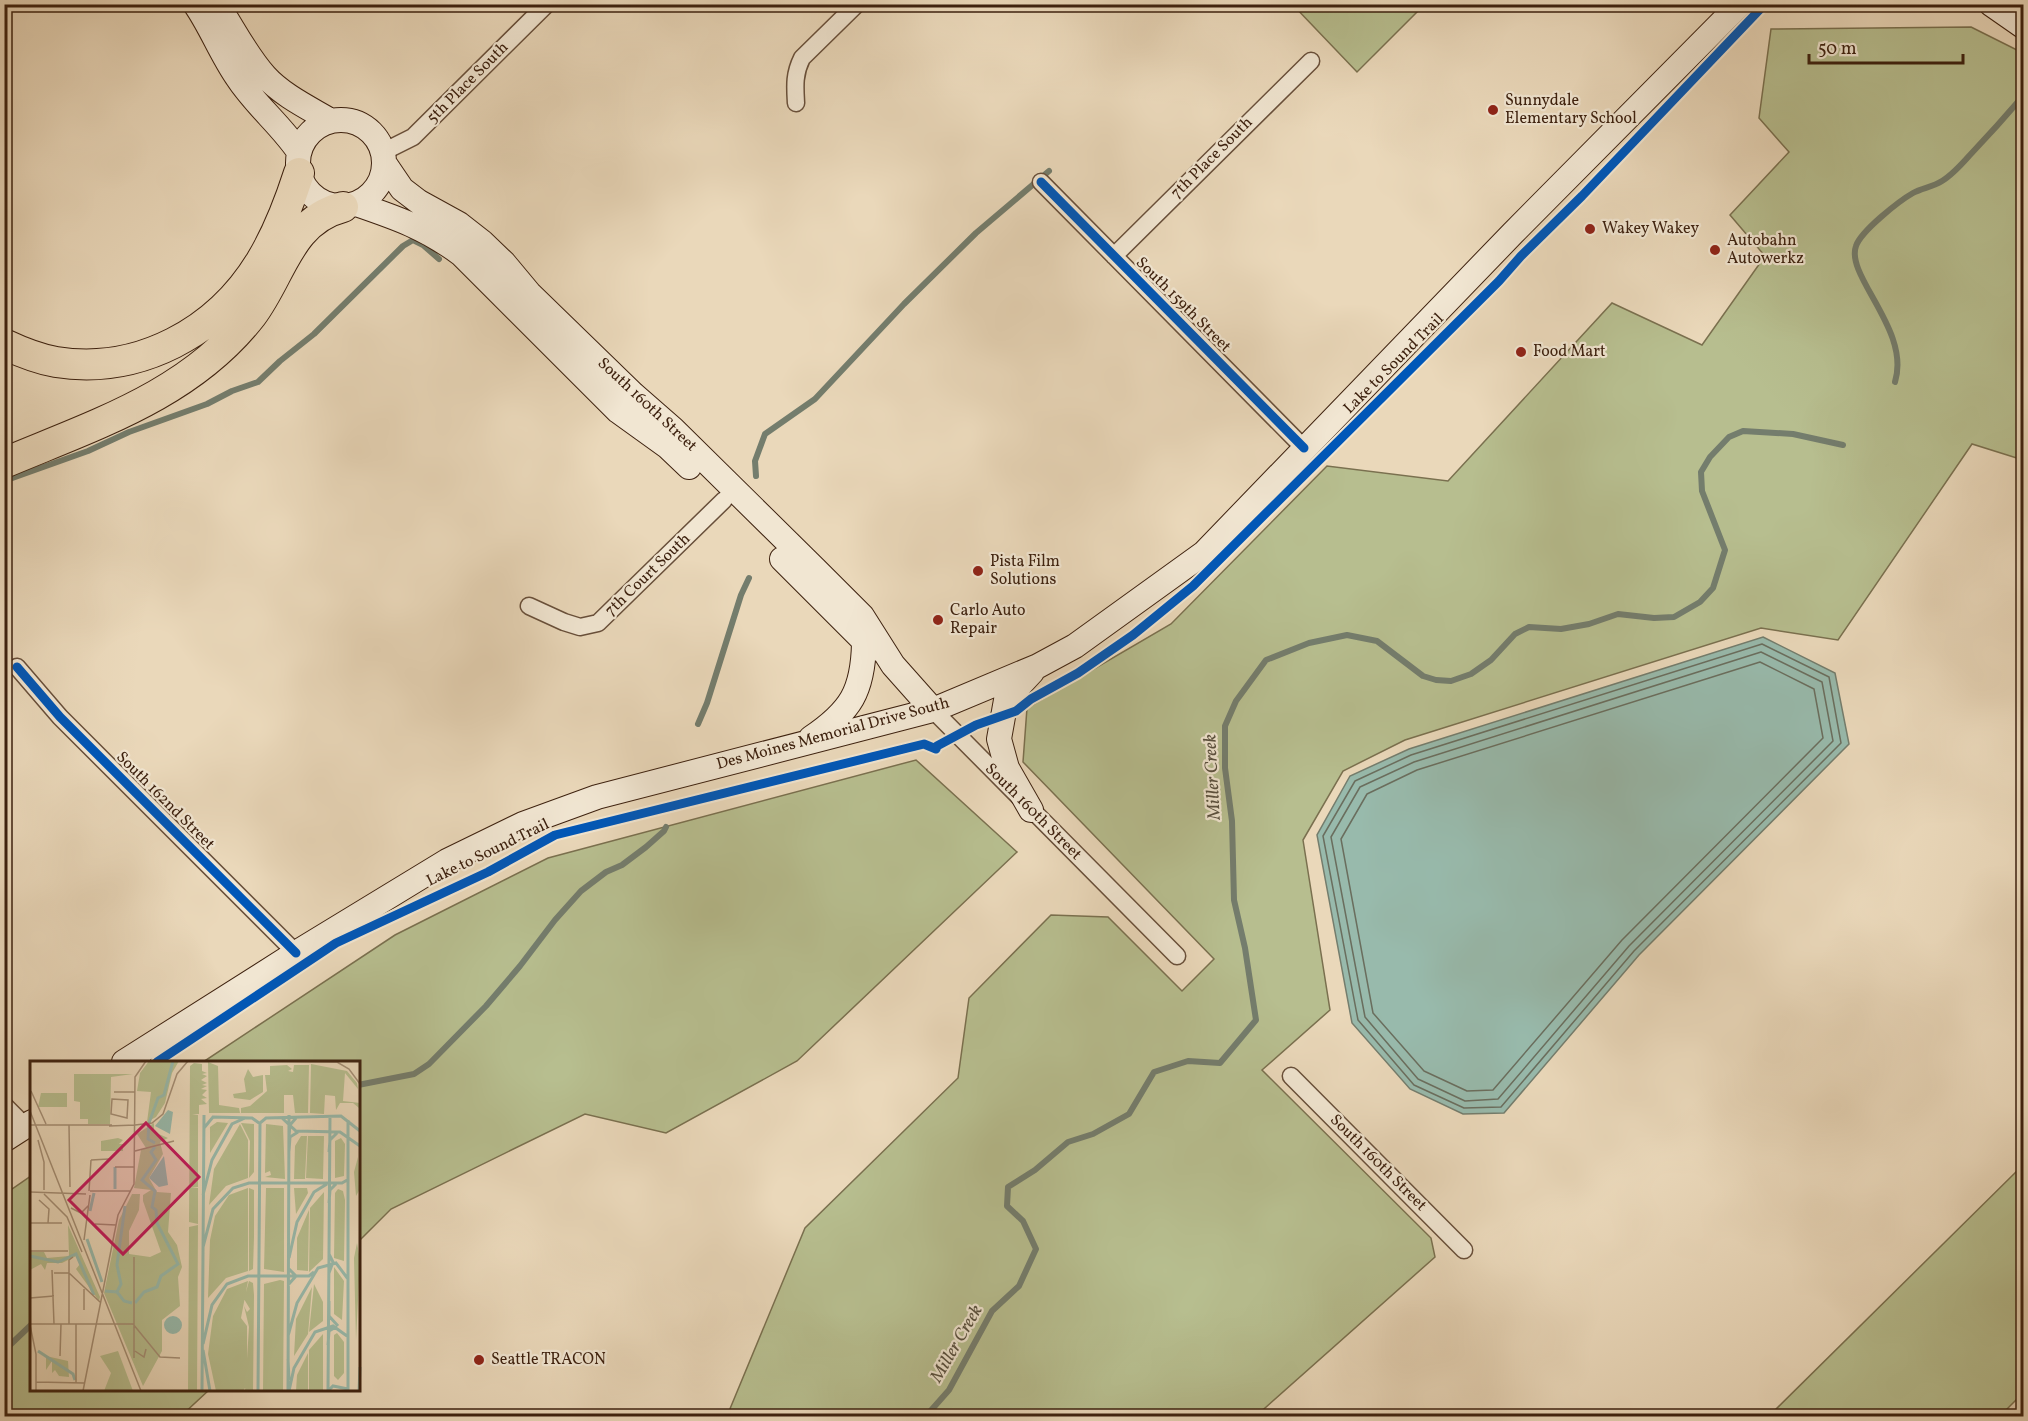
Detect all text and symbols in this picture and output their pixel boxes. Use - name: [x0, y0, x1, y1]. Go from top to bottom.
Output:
- scale bar: [1809, 27, 1964, 65]
- street label: 5th Place South: [422, 37, 514, 129]
- text: 50 m: [1818, 37, 1857, 62]
- place label: Sunnydale Elementary School: [1505, 90, 1637, 130]
- marker: Sunnydale Elementary School: [1486, 103, 1500, 117]
- street label: 7th Place South: [1166, 112, 1258, 204]
- place label: Wakey Wakey: [1602, 218, 1699, 240]
- marker: Wakey Wakey: [1583, 222, 1597, 236]
- place label: Autobahn Autowerkz: [1727, 230, 1804, 270]
- marker: Autobahn Autowerkz: [1708, 243, 1722, 257]
- street label: South 159th Street: [1130, 252, 1236, 358]
- street label: Lake to Sound Trail: [1339, 309, 1449, 419]
- place label: Food Mart: [1533, 341, 1606, 363]
- marker: Food Mart: [1514, 345, 1528, 359]
- street label: South 160th Street: [592, 353, 702, 457]
- street label: 7th Court South: [600, 528, 696, 622]
- place label: Pista Film Solutions: [990, 551, 1060, 591]
- marker: Pista Film Solutions: [971, 564, 985, 578]
- place label: Carlo Auto Repair: [950, 600, 1026, 640]
- marker: Carlo Auto Repair: [931, 613, 945, 627]
- street label: Des Moines Memorial Drive South: [714, 692, 952, 776]
- water label: Miller Creek: [1198, 734, 1228, 821]
- street label: South 162nd Street: [111, 747, 219, 855]
- street label: South 160th Street: [980, 759, 1087, 866]
- street label: Lake to Sound Trail: [423, 814, 553, 892]
- inset map: [30, 1061, 360, 1391]
- street label: South 160th Street: [1325, 1110, 1432, 1217]
- water label: Miller Creek: [924, 1301, 989, 1388]
- place label: Seattle TRACON: [491, 1349, 606, 1371]
- marker: Seattle TRACON: [472, 1353, 486, 1367]

